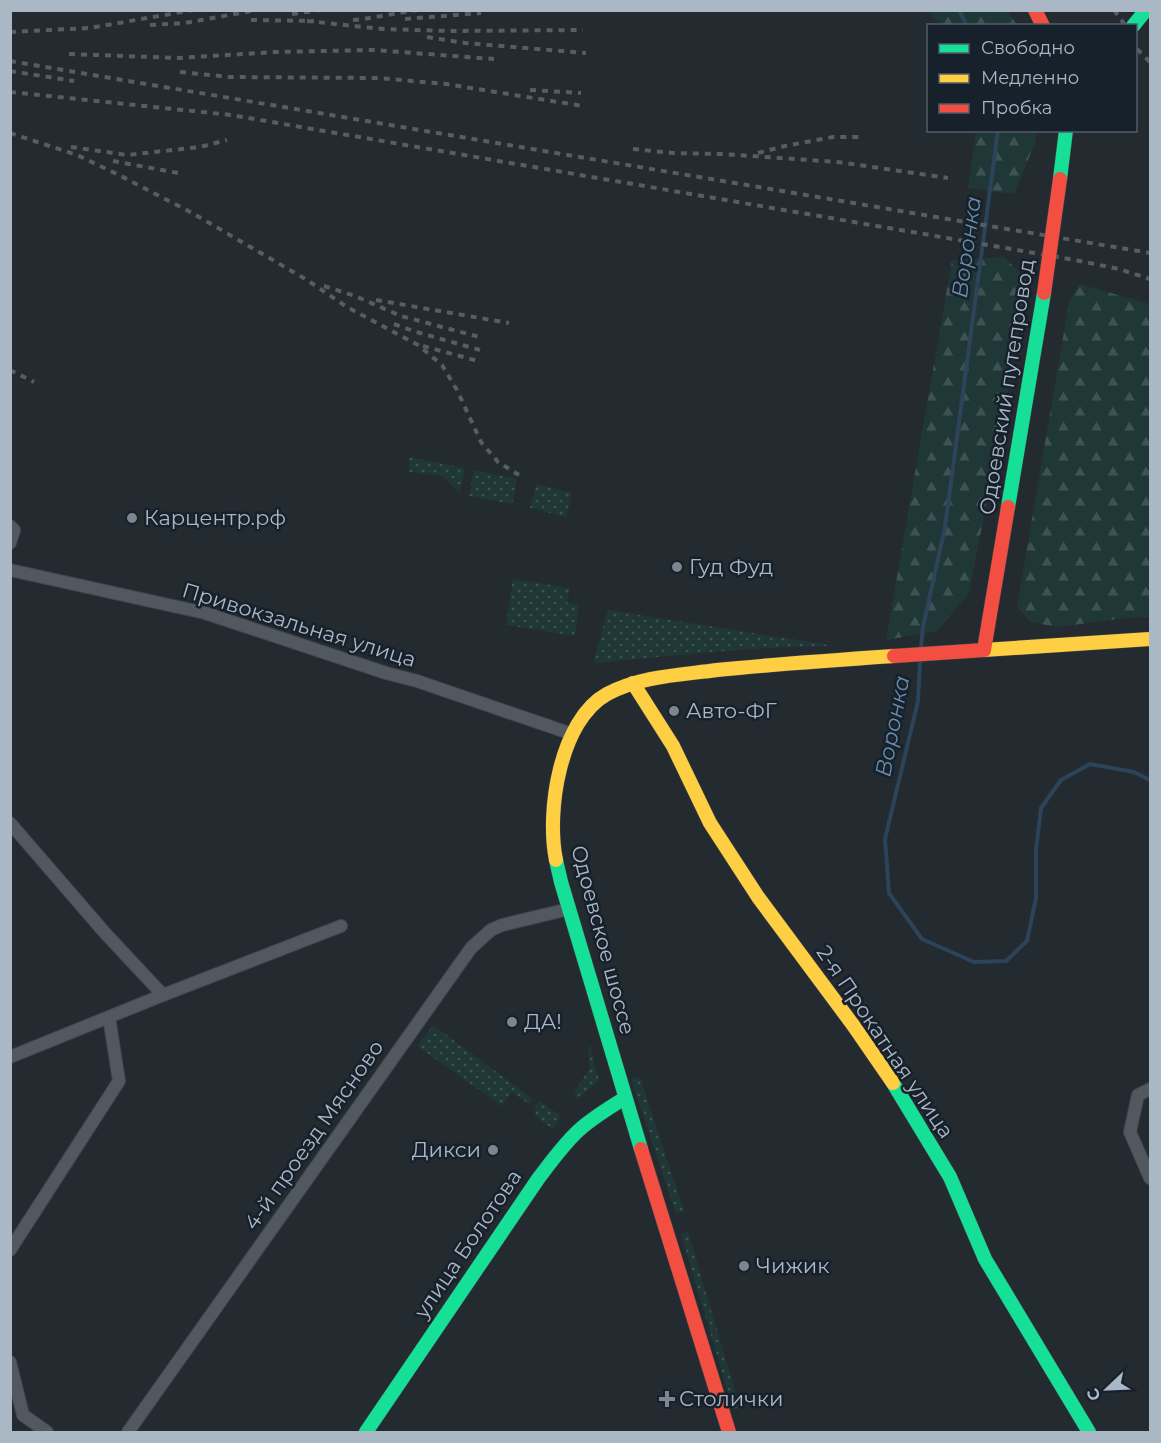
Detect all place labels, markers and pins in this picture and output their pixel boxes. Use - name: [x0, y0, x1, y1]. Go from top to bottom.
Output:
- place label: Карцентр.рф: [144, 505, 286, 530]
- marker: Карцентр.рф: [125, 511, 139, 525]
- place label: Гуд Фуд: [689, 554, 773, 579]
- marker: Гуд Фуд: [670, 560, 684, 574]
- place label: Авто-ФГ: [686, 698, 777, 723]
- marker: Авто-ФГ: [667, 704, 681, 718]
- place label: ДА!: [524, 1009, 562, 1034]
- marker: ДА!: [505, 1015, 519, 1029]
- place label: Дикси: [412, 1137, 481, 1162]
- marker: Дикси: [486, 1143, 500, 1157]
- place label: Чижик: [756, 1253, 829, 1278]
- marker: Чижик: [737, 1259, 751, 1273]
- place label: Столички: [679, 1386, 783, 1411]
- marker: Столички: [660, 1392, 674, 1406]

